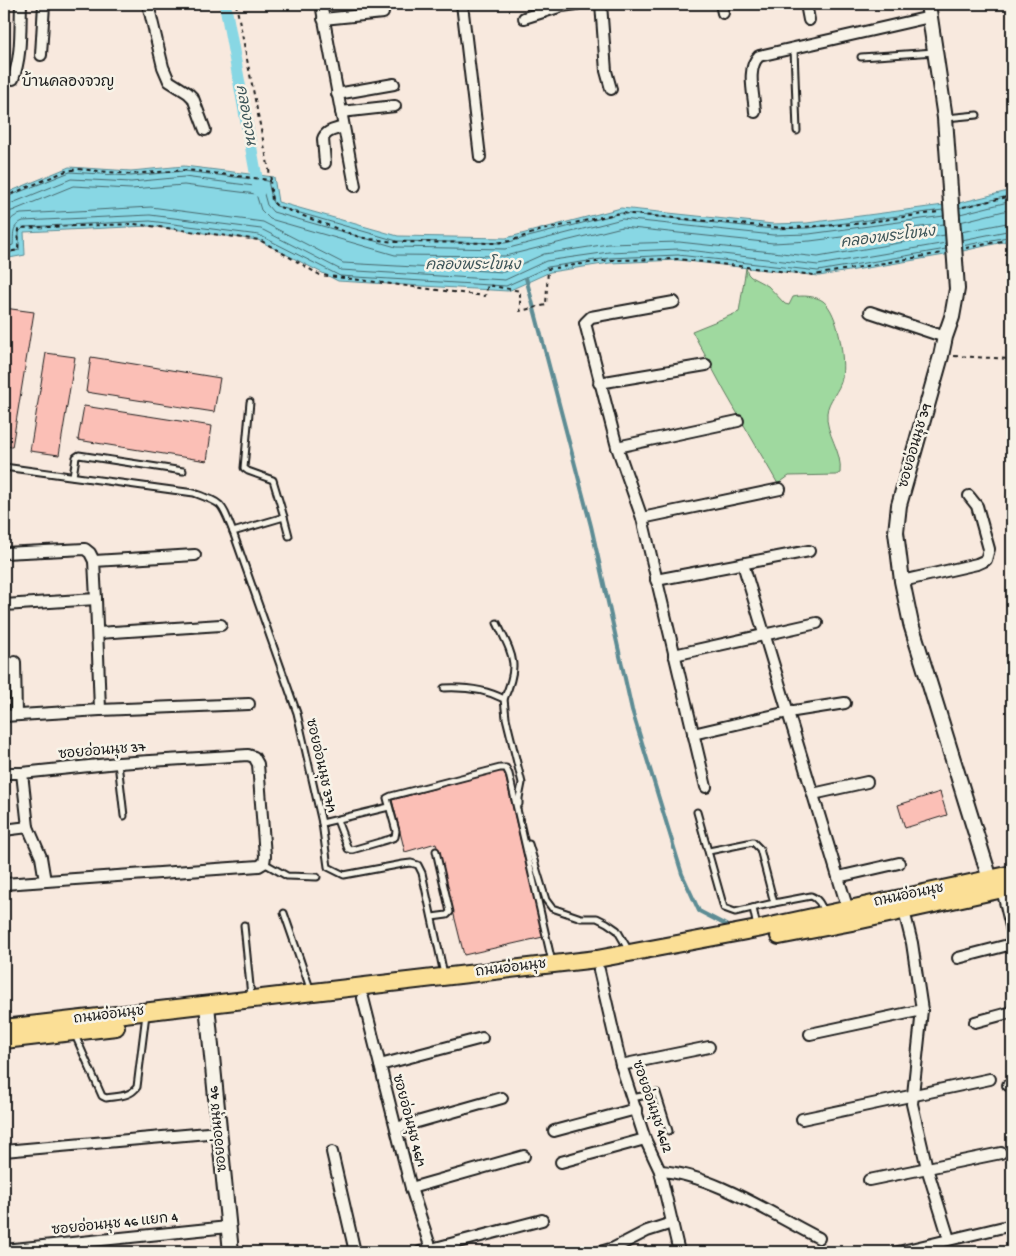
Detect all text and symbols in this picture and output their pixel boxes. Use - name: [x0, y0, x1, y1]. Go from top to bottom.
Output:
- district label: บ้านคลองจวญ: [22, 71, 114, 92]
- water label: คลองจวน: [231, 83, 259, 148]
- water label: คลองพระโขนง: [839, 220, 938, 253]
- water label: คลองพระโขนง: [426, 254, 522, 275]
- street label: ซอยอ่อนนุช 39: [894, 401, 936, 490]
- street label: ซอยอ่อนนุช 37/1: [301, 717, 341, 815]
- street label: ซอยอ่อนนุช 37: [58, 738, 147, 764]
- street label: ถนนอ่อนนุช: [872, 878, 945, 912]
- street label: ถนนอ่อนนุช: [475, 954, 547, 982]
- street label: ถนนอ่อนนุช: [73, 1001, 145, 1029]
- street label: ซอยอ่อนนุช 46/2: [627, 1058, 677, 1156]
- street label: ซอยอ่อนนุช 46/1: [387, 1072, 431, 1169]
- street label: ซอยอ่อนนุช 46: [204, 1084, 232, 1173]
- street label: ซอยอ่อนนุช 46 แยก 4: [51, 1208, 179, 1240]

